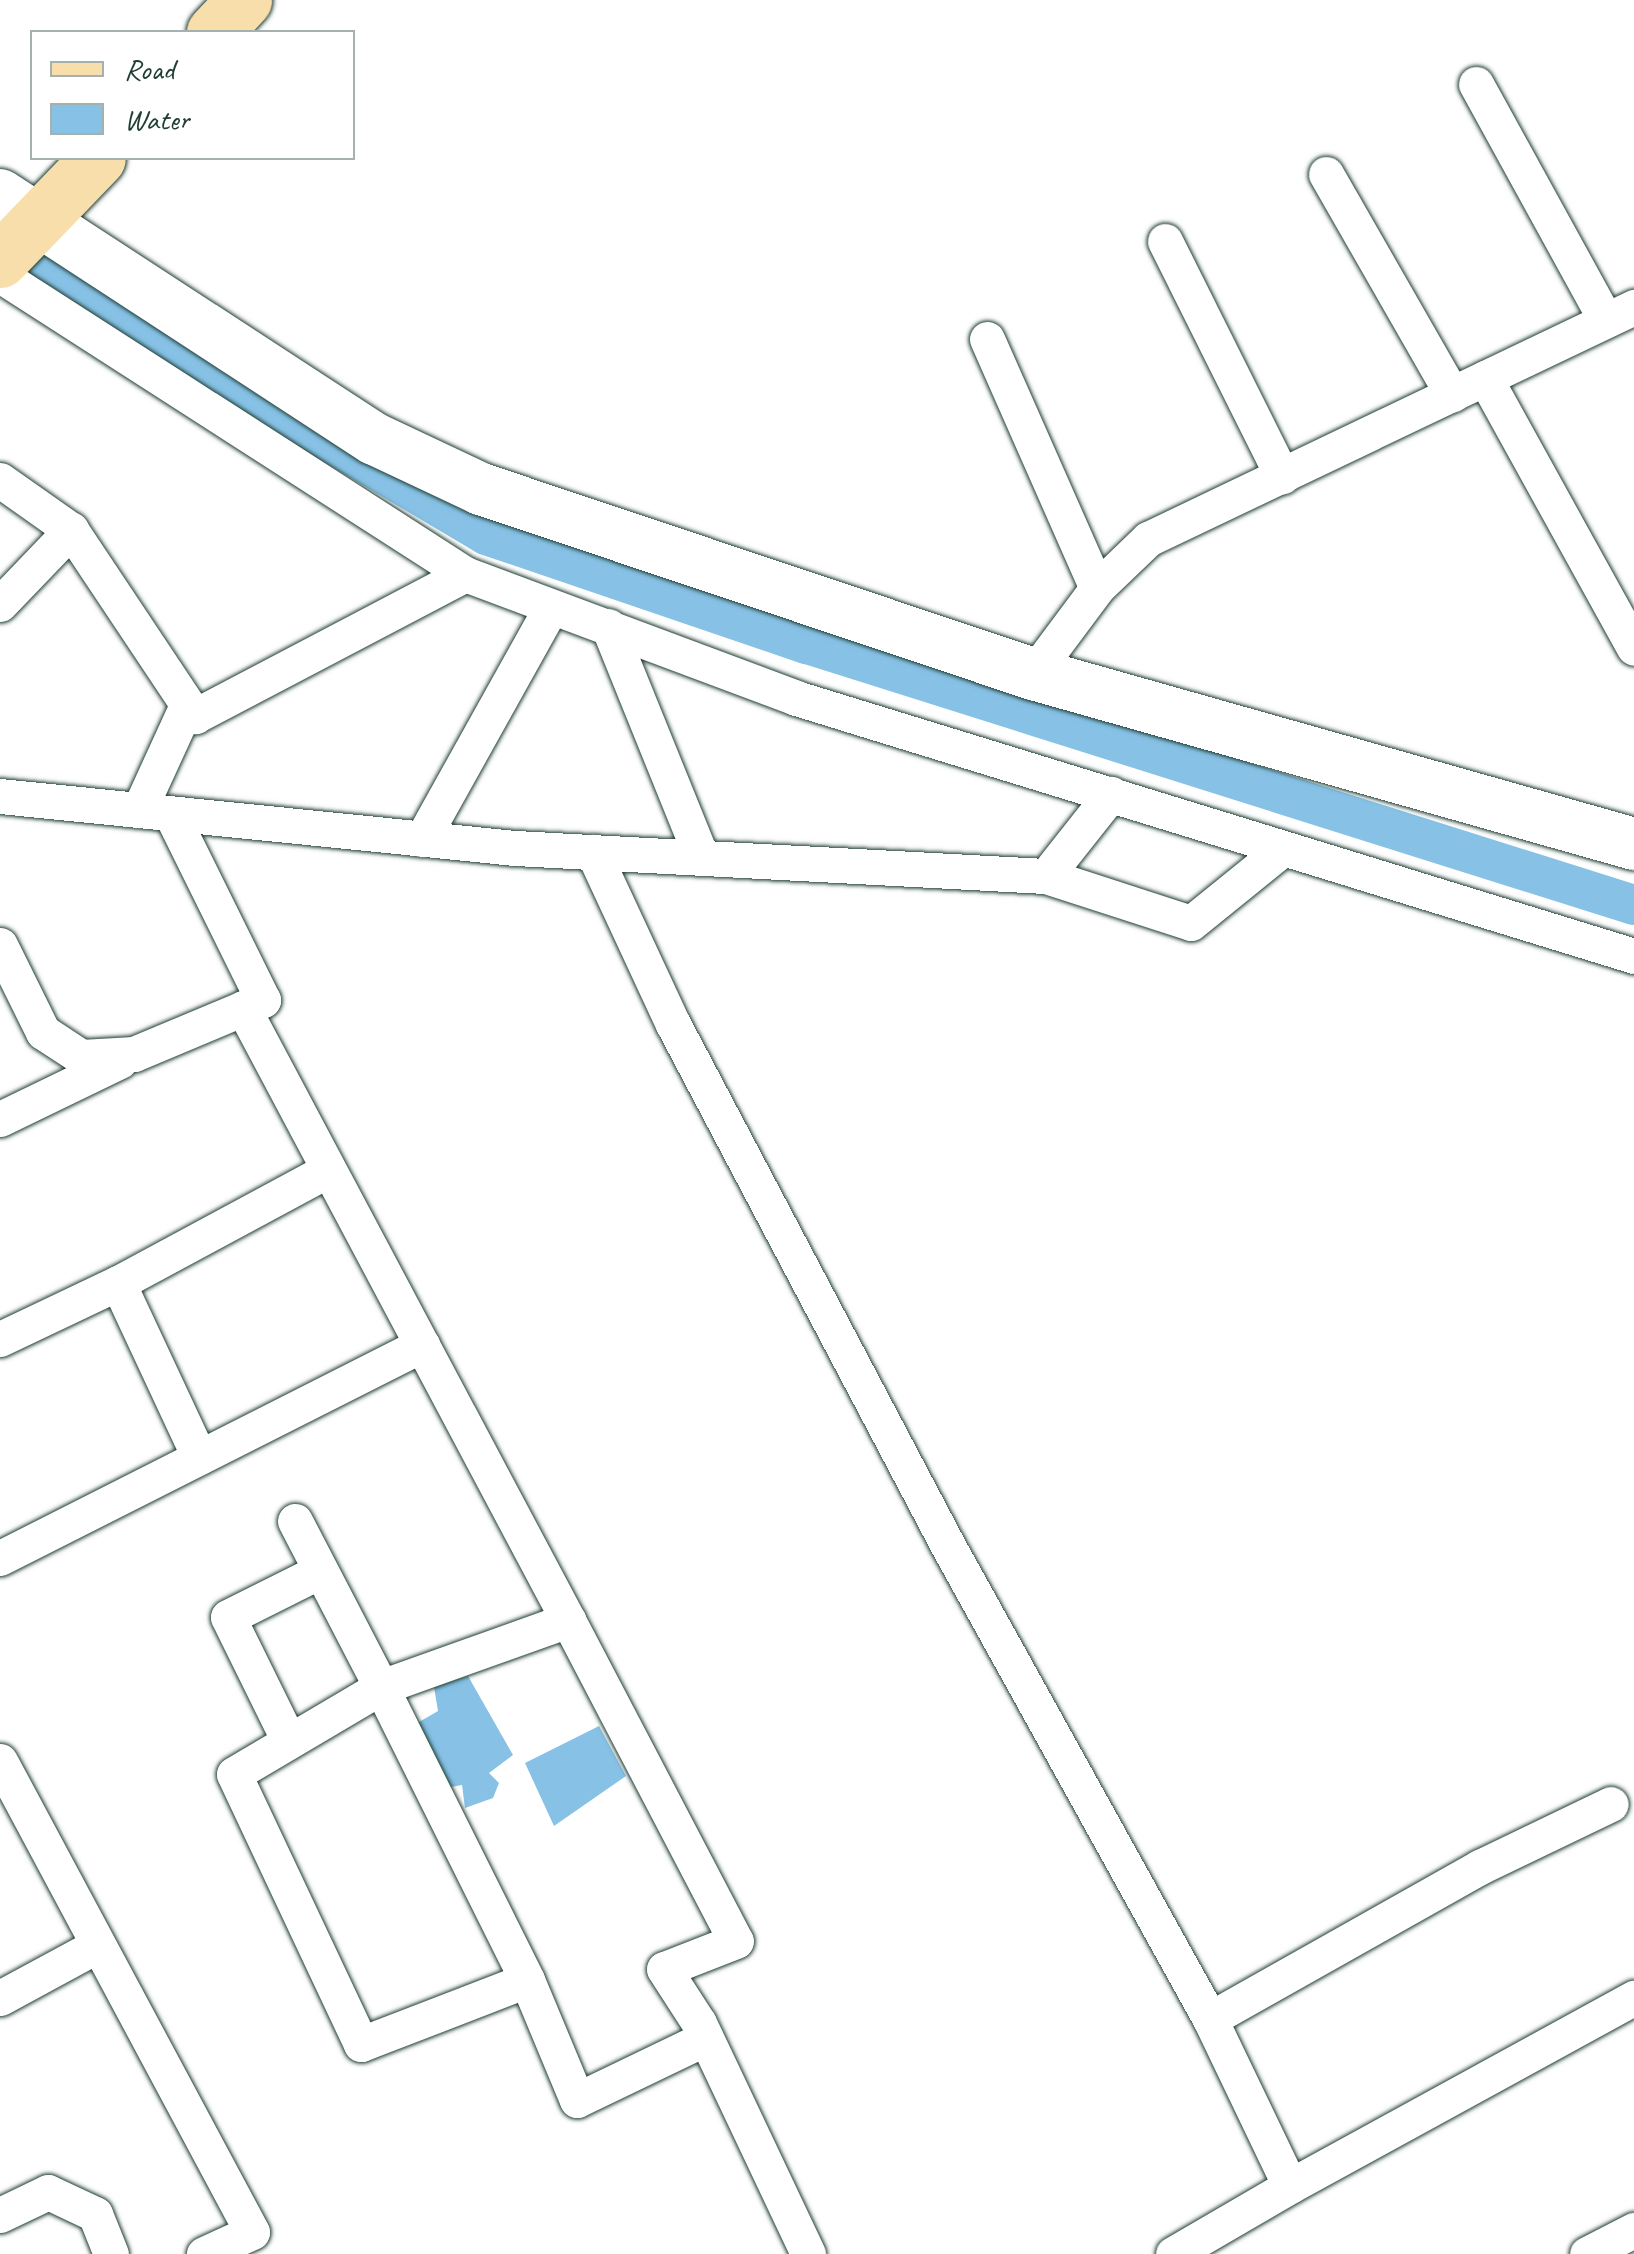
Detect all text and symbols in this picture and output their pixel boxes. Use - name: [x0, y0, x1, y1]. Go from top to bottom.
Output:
- legend: [30, 30, 355, 160]
- text: Road: [124, 50, 174, 88]
- text: Water: [124, 100, 189, 138]

